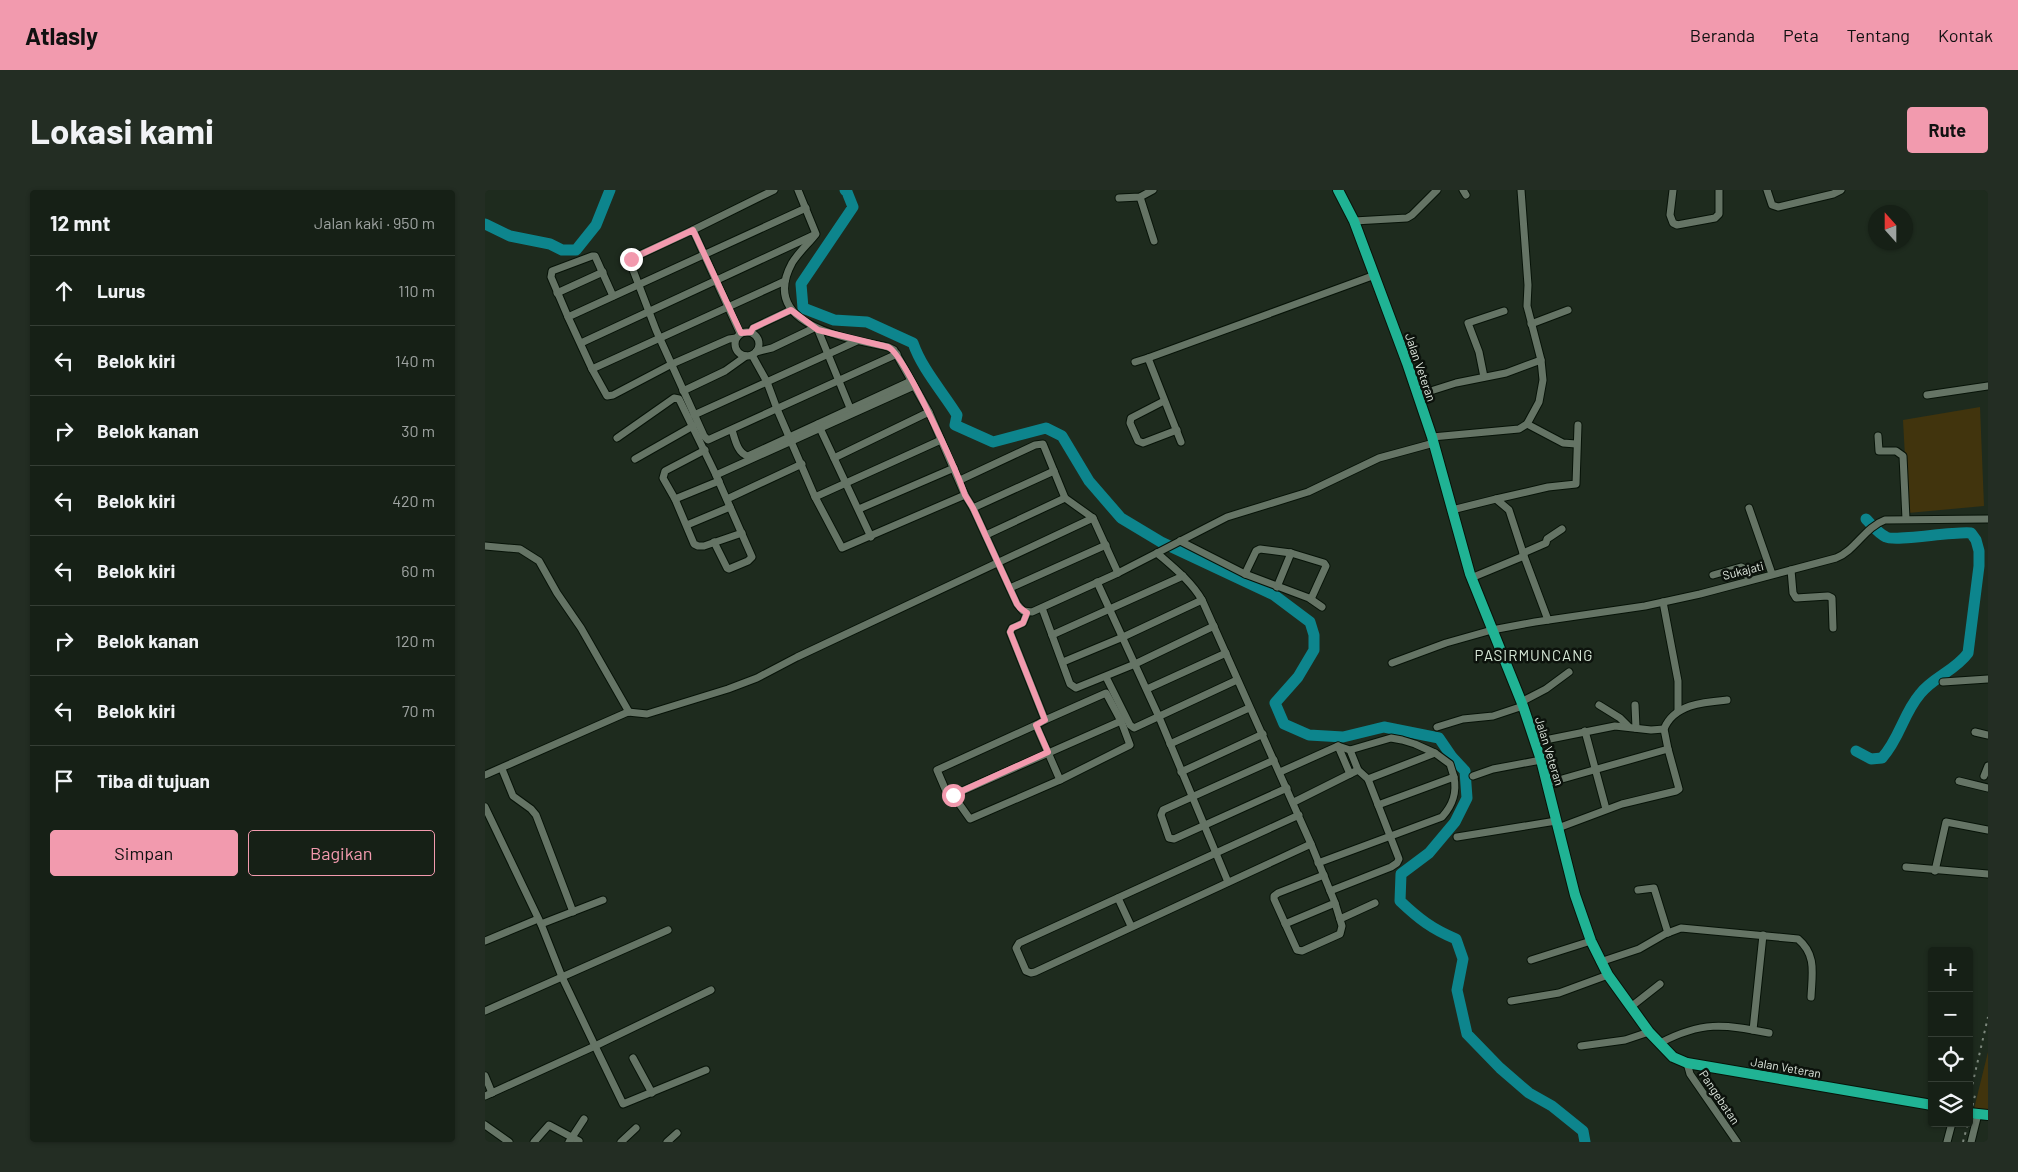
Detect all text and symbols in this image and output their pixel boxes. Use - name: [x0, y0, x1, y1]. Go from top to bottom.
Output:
- text: Atlasly: [25, 21, 98, 50]
- text: Beranda: [1690, 24, 1755, 46]
- text: Peta: [1783, 24, 1819, 46]
- text: Tentang: [1847, 24, 1910, 46]
- text: Kontak: [1938, 24, 1993, 46]
- button: Rute: [1907, 107, 1988, 153]
- text: Lokasi kami: [30, 109, 214, 151]
- north arrow: [1868, 205, 1913, 250]
- text: 12 mnt: [50, 210, 110, 235]
- text: Jalan kaki · 950 m: [314, 213, 435, 232]
- route end: [620, 248, 643, 271]
- icon: ahead: [50, 277, 78, 305]
- text: Lurus: [97, 279, 145, 302]
- text: 110 m: [398, 281, 435, 300]
- street label: Jalan Veteran: [1403, 331, 1439, 403]
- icon: left: [50, 347, 78, 375]
- text: Belok kiri: [97, 349, 175, 372]
- text: 140 m: [395, 351, 435, 370]
- icon: right: [50, 417, 78, 445]
- text: Belok kanan: [97, 419, 199, 442]
- text: 30 m: [401, 421, 435, 440]
- icon: left: [50, 487, 78, 515]
- text: Belok kiri: [97, 489, 175, 512]
- text: 420 m: [392, 491, 435, 510]
- icon: left: [50, 557, 78, 585]
- street label: Sukajati: [1721, 558, 1765, 582]
- text: Belok kiri: [97, 559, 175, 582]
- text: 60 m: [401, 561, 435, 580]
- icon: right: [50, 627, 78, 655]
- text: Belok kanan: [97, 629, 199, 652]
- text: 120 m: [395, 631, 435, 650]
- district label: PASIRMUNCANG: [1474, 646, 1594, 664]
- icon: left: [50, 697, 78, 725]
- text: Belok kiri: [97, 699, 175, 722]
- text: 70 m: [402, 701, 435, 720]
- street label: Jalan Veteran: [1533, 715, 1567, 787]
- icon: arrive: [50, 767, 78, 795]
- text: Tiba di tujuan: [97, 769, 210, 792]
- route start: [942, 784, 965, 807]
- button: Simpan: [50, 830, 238, 876]
- button: Bagikan: [248, 830, 435, 876]
- map controls: [1928, 947, 1973, 1127]
- button: +: [1928, 947, 1973, 992]
- button: −: [1928, 992, 1973, 1037]
- button: locate: [1928, 1037, 1973, 1082]
- street label: Jalan Veteran: [1750, 1054, 1822, 1080]
- street label: Pangebatan: [1697, 1067, 1743, 1127]
- button: layers: [1928, 1082, 1973, 1127]

